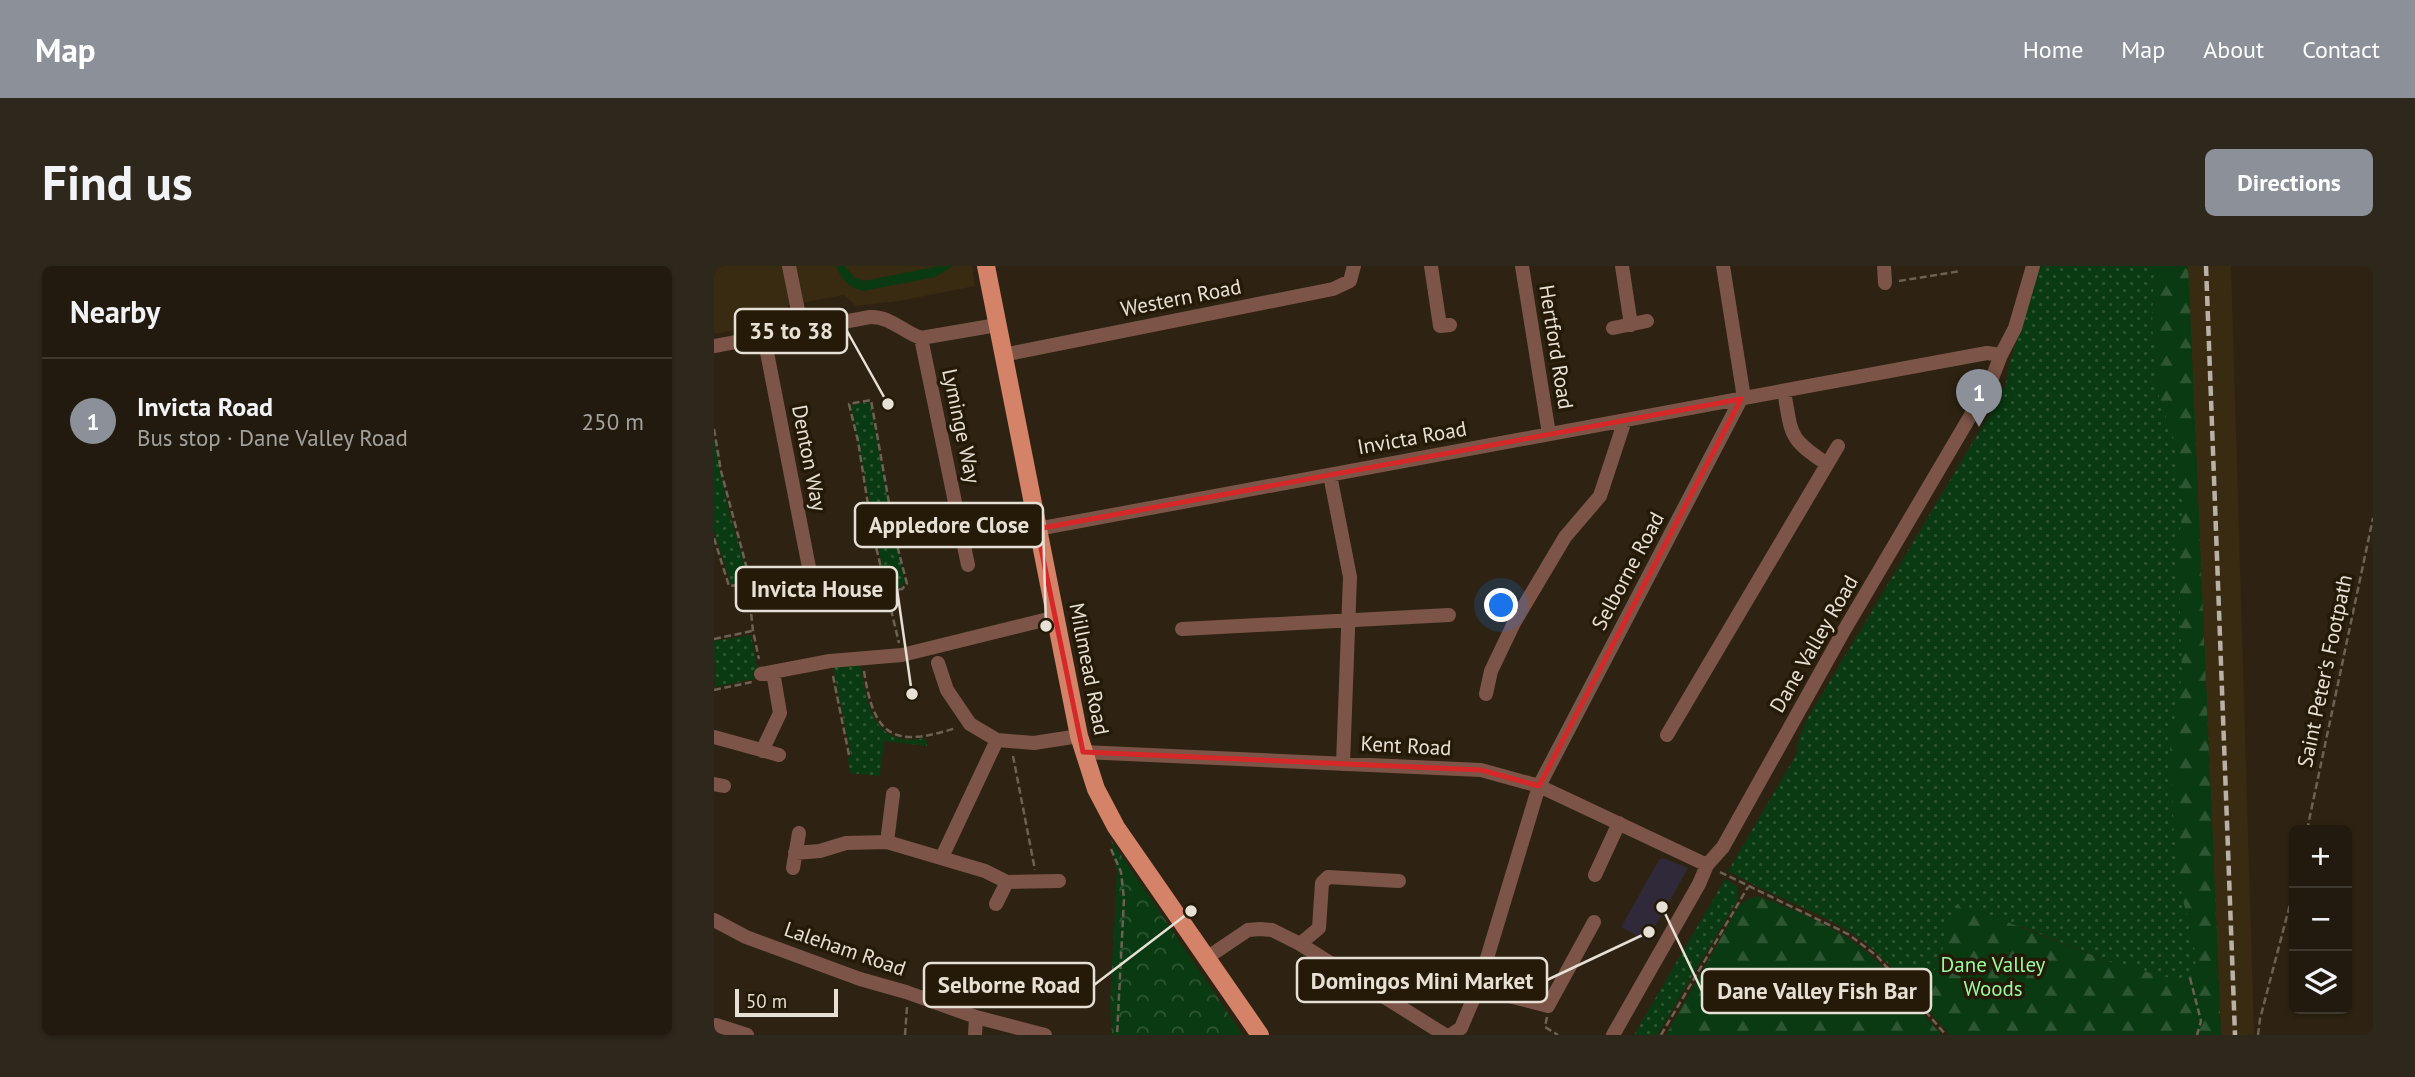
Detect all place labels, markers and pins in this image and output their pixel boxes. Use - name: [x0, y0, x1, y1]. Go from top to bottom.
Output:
- callout: 35 to 38: [735, 309, 847, 353]
- pin: 1: [1956, 369, 2002, 427]
- callout: Appledore Close: [855, 503, 1043, 547]
- callout: Invicta House: [736, 567, 897, 611]
- callout: Domingos Mini Market: [1297, 958, 1547, 1002]
- callout: Selborne Road: [924, 963, 1094, 1007]
- callout: Dane Valley Fish Bar: [1702, 969, 1931, 1013]

